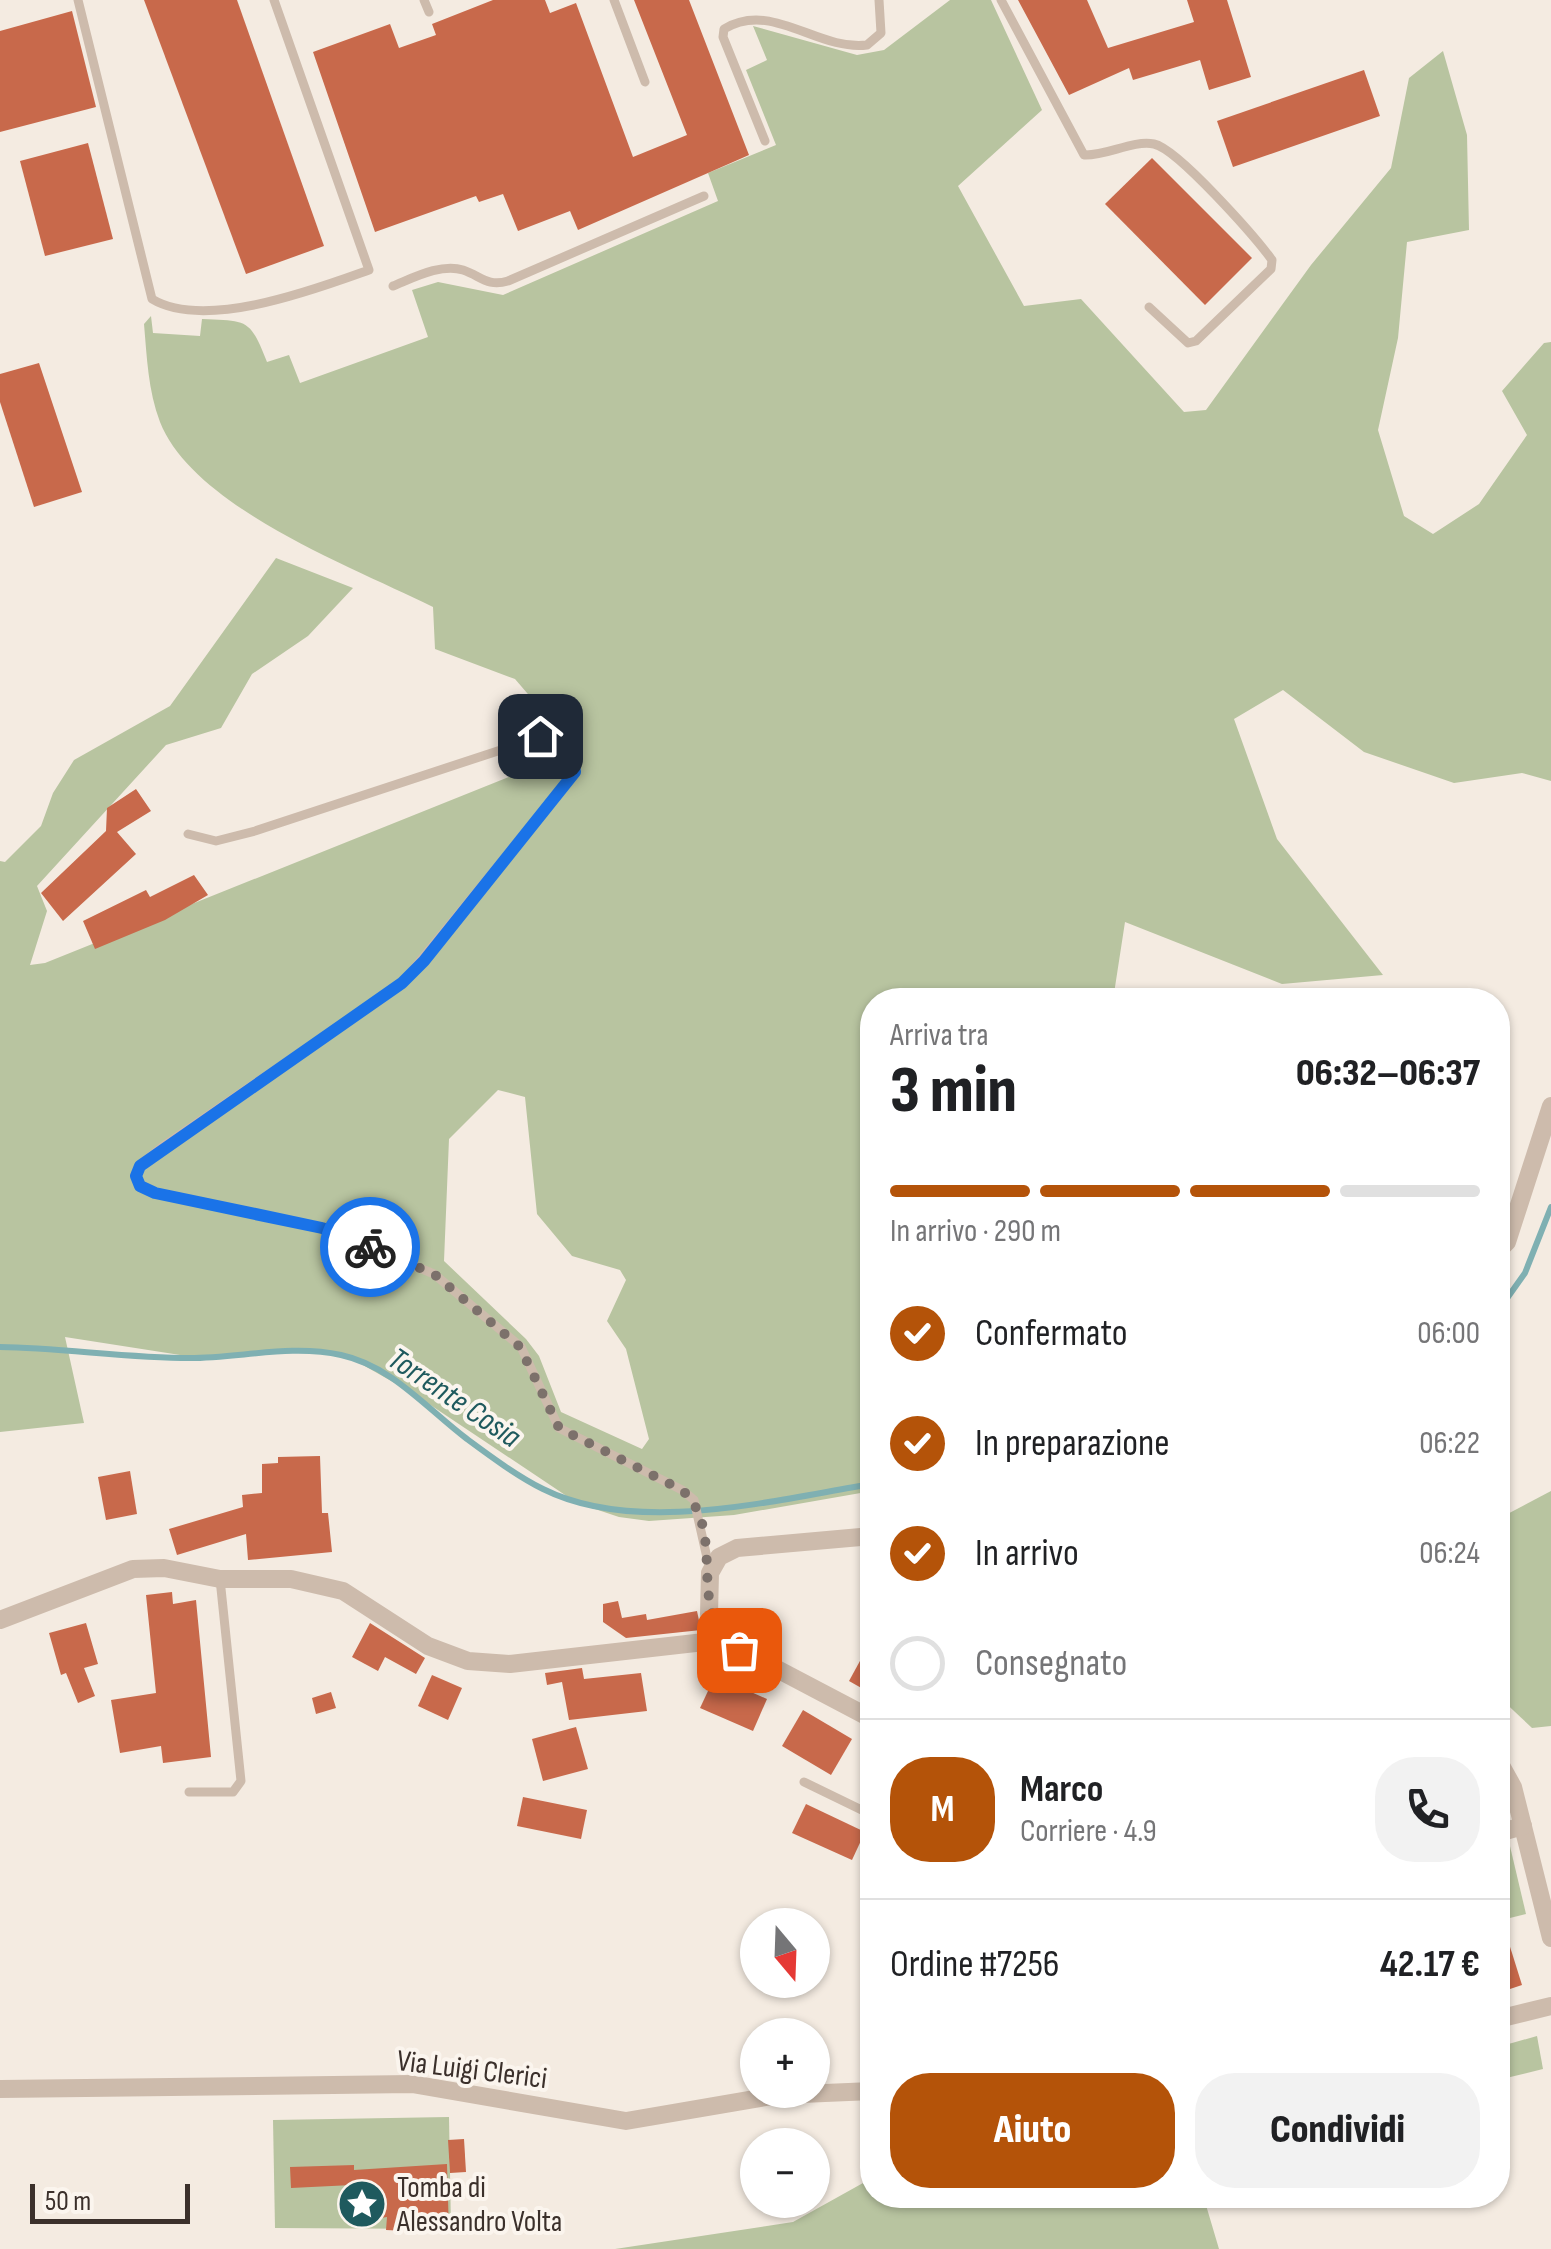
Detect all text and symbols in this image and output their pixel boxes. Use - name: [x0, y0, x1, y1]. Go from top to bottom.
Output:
- pin: [498, 694, 583, 779]
- icon: home: [513, 709, 568, 764]
- text: Arriva tra: [890, 1016, 989, 1055]
- text: 06:32–06:37: [1296, 1051, 1480, 1096]
- text: 3 min: [890, 1053, 1017, 1131]
- courier: [320, 1197, 420, 1297]
- text: In arrivo · 290 m: [890, 1212, 1061, 1251]
- icon: bike: [343, 1220, 398, 1275]
- icon: check: [890, 1306, 945, 1361]
- text: Confermato: [975, 1311, 1128, 1356]
- text: 06:00: [1417, 1314, 1480, 1353]
- water label: Torrente Cosia: [380, 1340, 528, 1457]
- icon: check: [890, 1416, 945, 1471]
- text: In preparazione: [975, 1421, 1170, 1466]
- text: 06:22: [1419, 1424, 1480, 1463]
- icon: check: [890, 1526, 945, 1581]
- text: In arrivo: [975, 1531, 1079, 1576]
- text: 06:24: [1419, 1534, 1480, 1573]
- pin: [697, 1608, 782, 1693]
- icon: bag: [712, 1623, 767, 1678]
- text: Consegnato: [975, 1641, 1127, 1686]
- button: phone: [1375, 1757, 1480, 1862]
- text: Marco: [1020, 1767, 1103, 1812]
- text: M: [930, 1787, 955, 1832]
- text: Corriere · 4.9: [1020, 1812, 1157, 1851]
- north arrow: [740, 1908, 830, 1998]
- map controls: [740, 1908, 830, 2218]
- text: Ordine #7256: [890, 1942, 1060, 1987]
- text: 42.17 €: [1380, 1942, 1480, 1987]
- button: +: [740, 2018, 830, 2108]
- street label: Via Luigi Clerici: [395, 2043, 549, 2097]
- button: Aiuto: [890, 2073, 1175, 2188]
- button: Condividi: [1195, 2073, 1480, 2188]
- button: −: [740, 2128, 830, 2218]
- place label: Tomba di Alessandro Volta: [396, 2170, 562, 2240]
- place icon: Tomba di Alessandro Volta: [336, 2178, 388, 2230]
- scale bar: [30, 2179, 190, 2224]
- text: 50 m: [45, 2185, 91, 2218]

